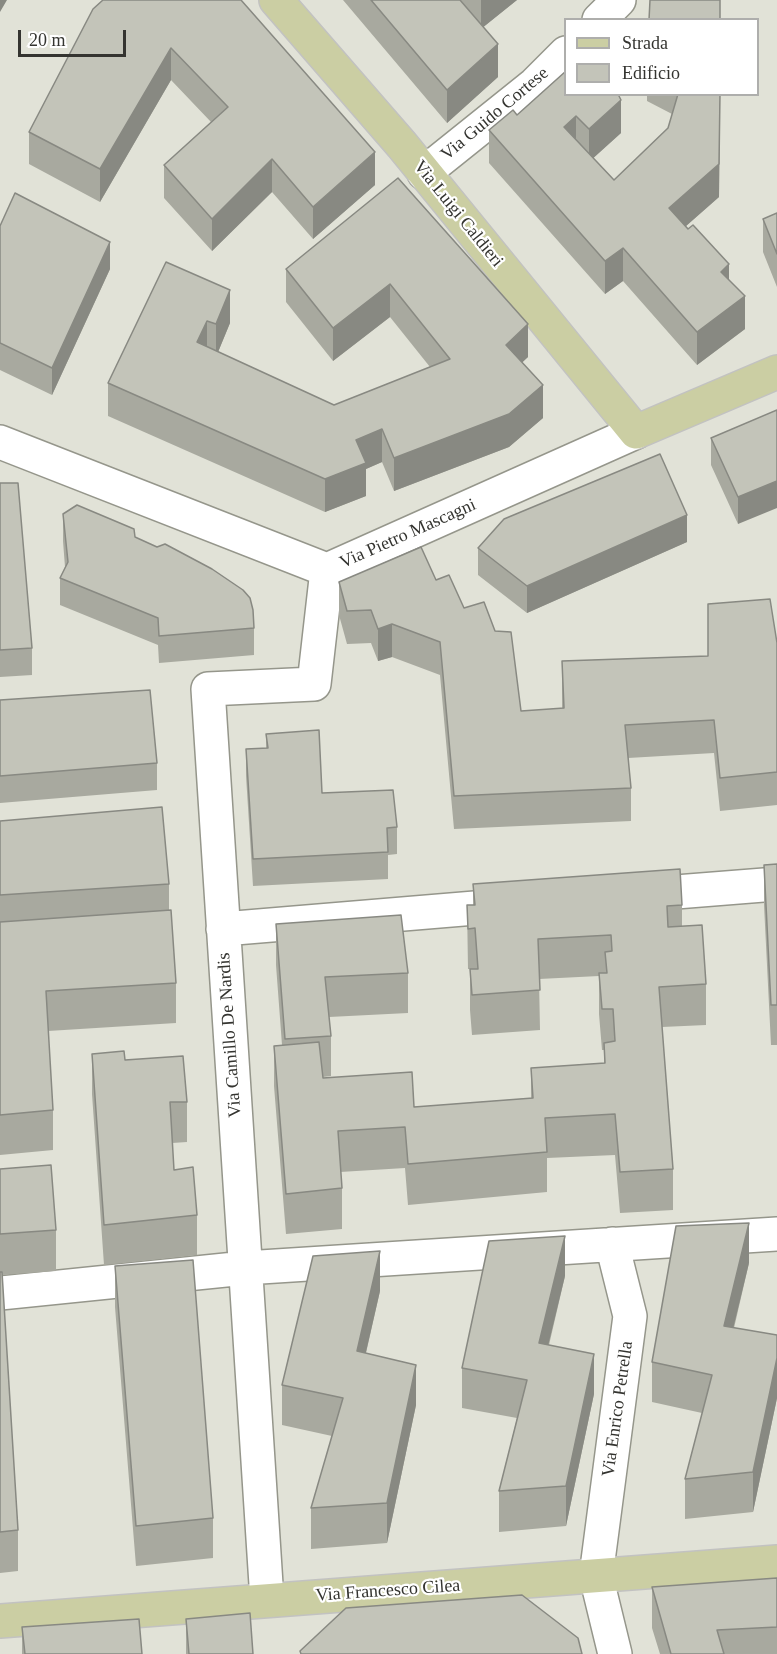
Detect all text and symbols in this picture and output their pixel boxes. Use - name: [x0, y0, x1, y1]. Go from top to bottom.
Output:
- scale bar: [21, 18, 129, 56]
- legend: [564, 18, 759, 96]
- text: 20 m: [29, 30, 66, 50]
- text: Strada: [622, 33, 668, 53]
- street label: Via Guido Cortese: [437, 63, 553, 165]
- text: Edificio: [622, 63, 680, 83]
- street label: Via Luigi Caldieri: [408, 156, 508, 272]
- street label: Via Pietro Mascagni: [337, 494, 479, 574]
- street label: Via Camillo De Nardis: [213, 952, 247, 1118]
- street label: Via Enrico Petrella: [598, 1340, 638, 1478]
- street label: Via Francesco Cilea: [315, 1575, 461, 1607]

